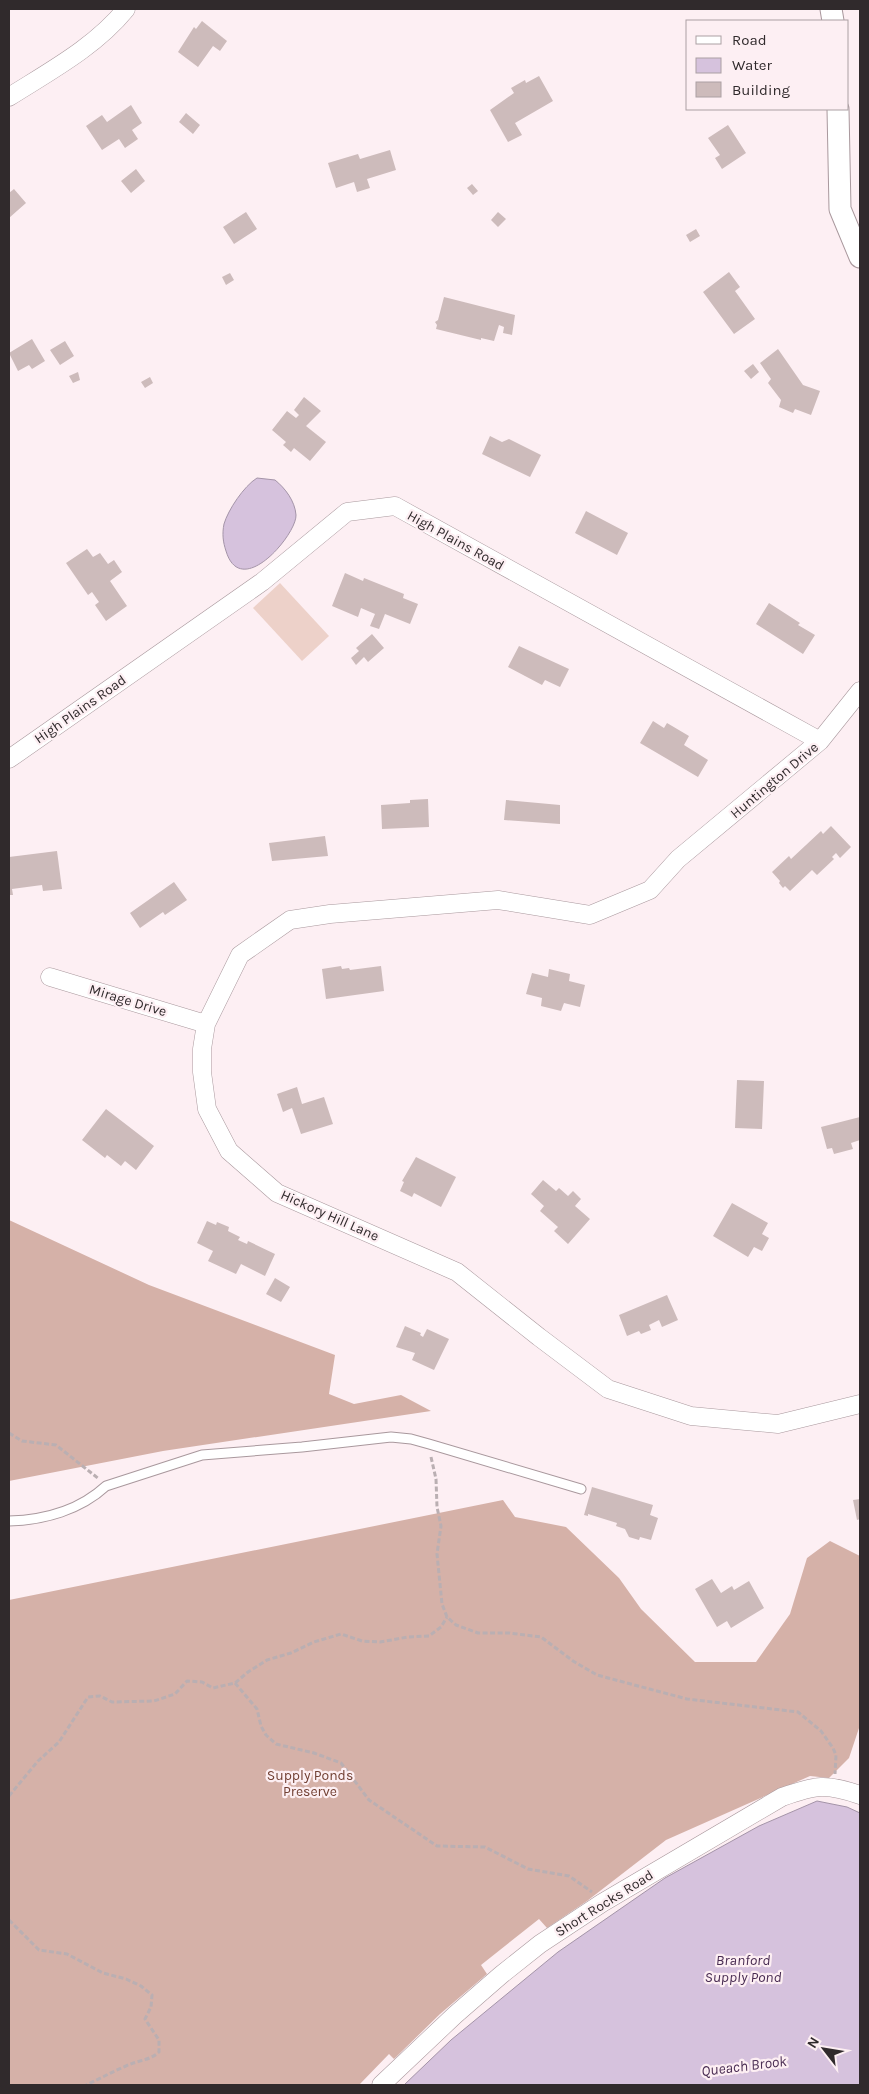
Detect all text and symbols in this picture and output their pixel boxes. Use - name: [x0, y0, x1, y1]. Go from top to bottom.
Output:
- legend: [686, 20, 849, 110]
- text: Road: [732, 31, 767, 49]
- text: Water: [732, 56, 773, 74]
- text: Building: [732, 81, 790, 99]
- street label: High Plains Road: [404, 507, 507, 574]
- street label: High Plains Road: [31, 671, 129, 747]
- street label: Huntington Drive: [727, 739, 822, 822]
- street label: Mirage Drive: [87, 981, 169, 1020]
- street label: Hickory Hill Lane: [278, 1186, 382, 1245]
- park label: Supply Ponds Preserve: [267, 1767, 353, 1800]
- street label: Short Rocks Road: [552, 1866, 656, 1940]
- water label: Branford Supply Pond: [705, 1951, 781, 1986]
- north arrow: [799, 2024, 849, 2074]
- text: N: [803, 2034, 823, 2051]
- water label: Queach Brook: [700, 2052, 788, 2080]

